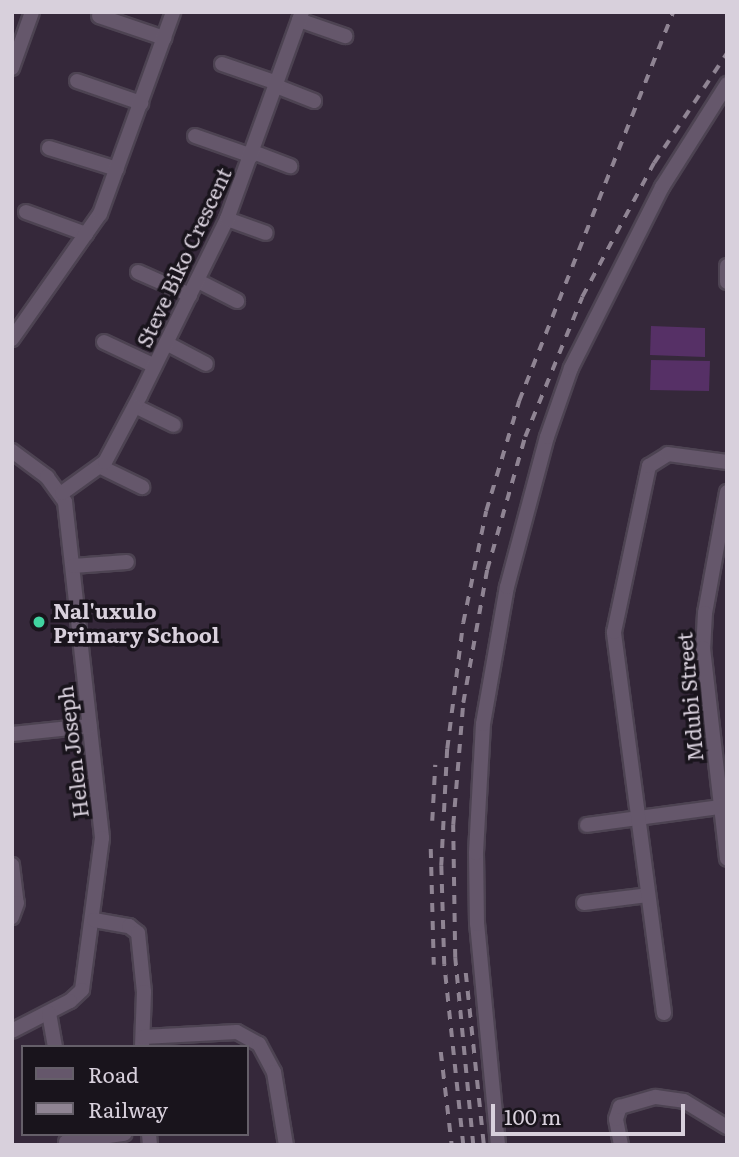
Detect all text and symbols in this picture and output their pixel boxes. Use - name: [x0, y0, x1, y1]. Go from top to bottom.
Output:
- street label: Steve Biko Crescent: [130, 163, 236, 351]
- place label: Nal'uxulo Primary School: [53, 597, 219, 647]
- marker: Nal'uxulo Primary School: [31, 614, 47, 630]
- street label: Mdubi Street: [671, 631, 707, 763]
- street label: Helen Joseph: [51, 684, 93, 820]
- legend: [21, 1045, 248, 1136]
- text: Road: [88, 1058, 139, 1089]
- scale bar: [494, 1090, 688, 1134]
- text: Railway: [88, 1093, 168, 1124]
- text: 100 m: [504, 1100, 561, 1131]

